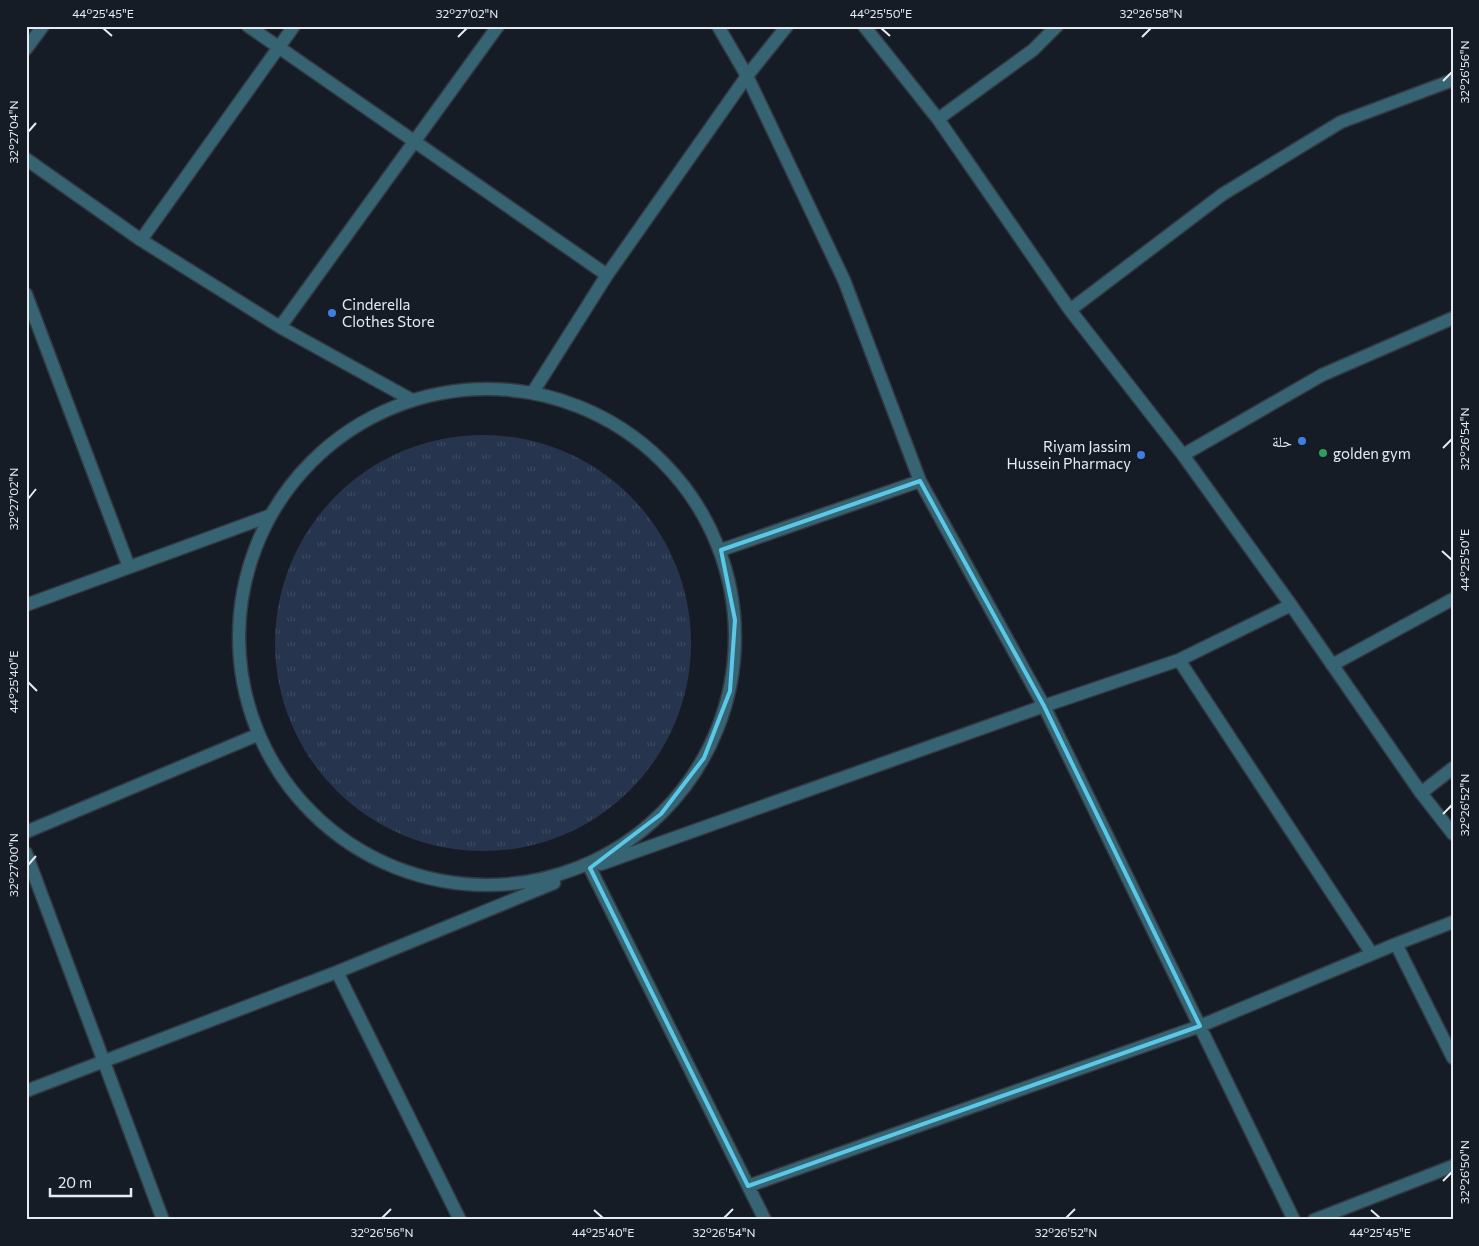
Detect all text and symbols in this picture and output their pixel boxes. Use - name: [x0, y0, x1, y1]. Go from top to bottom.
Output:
- text: 44°25'45"E: [72, 6, 134, 20]
- text: 32°27'02"N: [436, 6, 498, 20]
- text: 44°25'50"E: [850, 6, 912, 20]
- text: 32°26'58"N: [1119, 6, 1183, 20]
- text: 32°26'56"N: [1457, 40, 1471, 104]
- text: 32°27'04"N: [6, 100, 20, 164]
- place label: Cinderella Clothes Store: [342, 295, 435, 330]
- marker: Cinderella Clothes Store: [326, 307, 338, 319]
- text: 32°26'54"N: [1457, 407, 1471, 471]
- place label: حلة: [1272, 432, 1292, 450]
- marker: حلة: [1296, 435, 1308, 447]
- place label: Riyam Jassim Hussein Pharmacy: [1007, 437, 1131, 472]
- place label: golden gym: [1333, 444, 1411, 462]
- marker: golden gym: [1317, 447, 1329, 459]
- marker: Riyam Jassim Hussein Pharmacy: [1135, 449, 1147, 461]
- text: 32°27'02"N: [6, 468, 20, 530]
- text: 44°25'50"E: [1457, 529, 1471, 591]
- text: 44°25'40"E: [6, 651, 20, 713]
- text: 32°26'52"N: [1457, 774, 1471, 836]
- text: 32°27'00"N: [6, 833, 20, 897]
- text: 32°26'50"N: [1457, 1140, 1471, 1204]
- scale bar: [50, 1166, 131, 1198]
- text: 20 m: [58, 1173, 92, 1191]
- text: 32°26'56"N: [350, 1225, 414, 1239]
- text: 44°25'40"E: [572, 1225, 634, 1239]
- text: 32°26'54"N: [692, 1225, 756, 1239]
- text: 32°26'52"N: [1035, 1225, 1097, 1239]
- text: 44°25'45"E: [1349, 1225, 1411, 1239]

